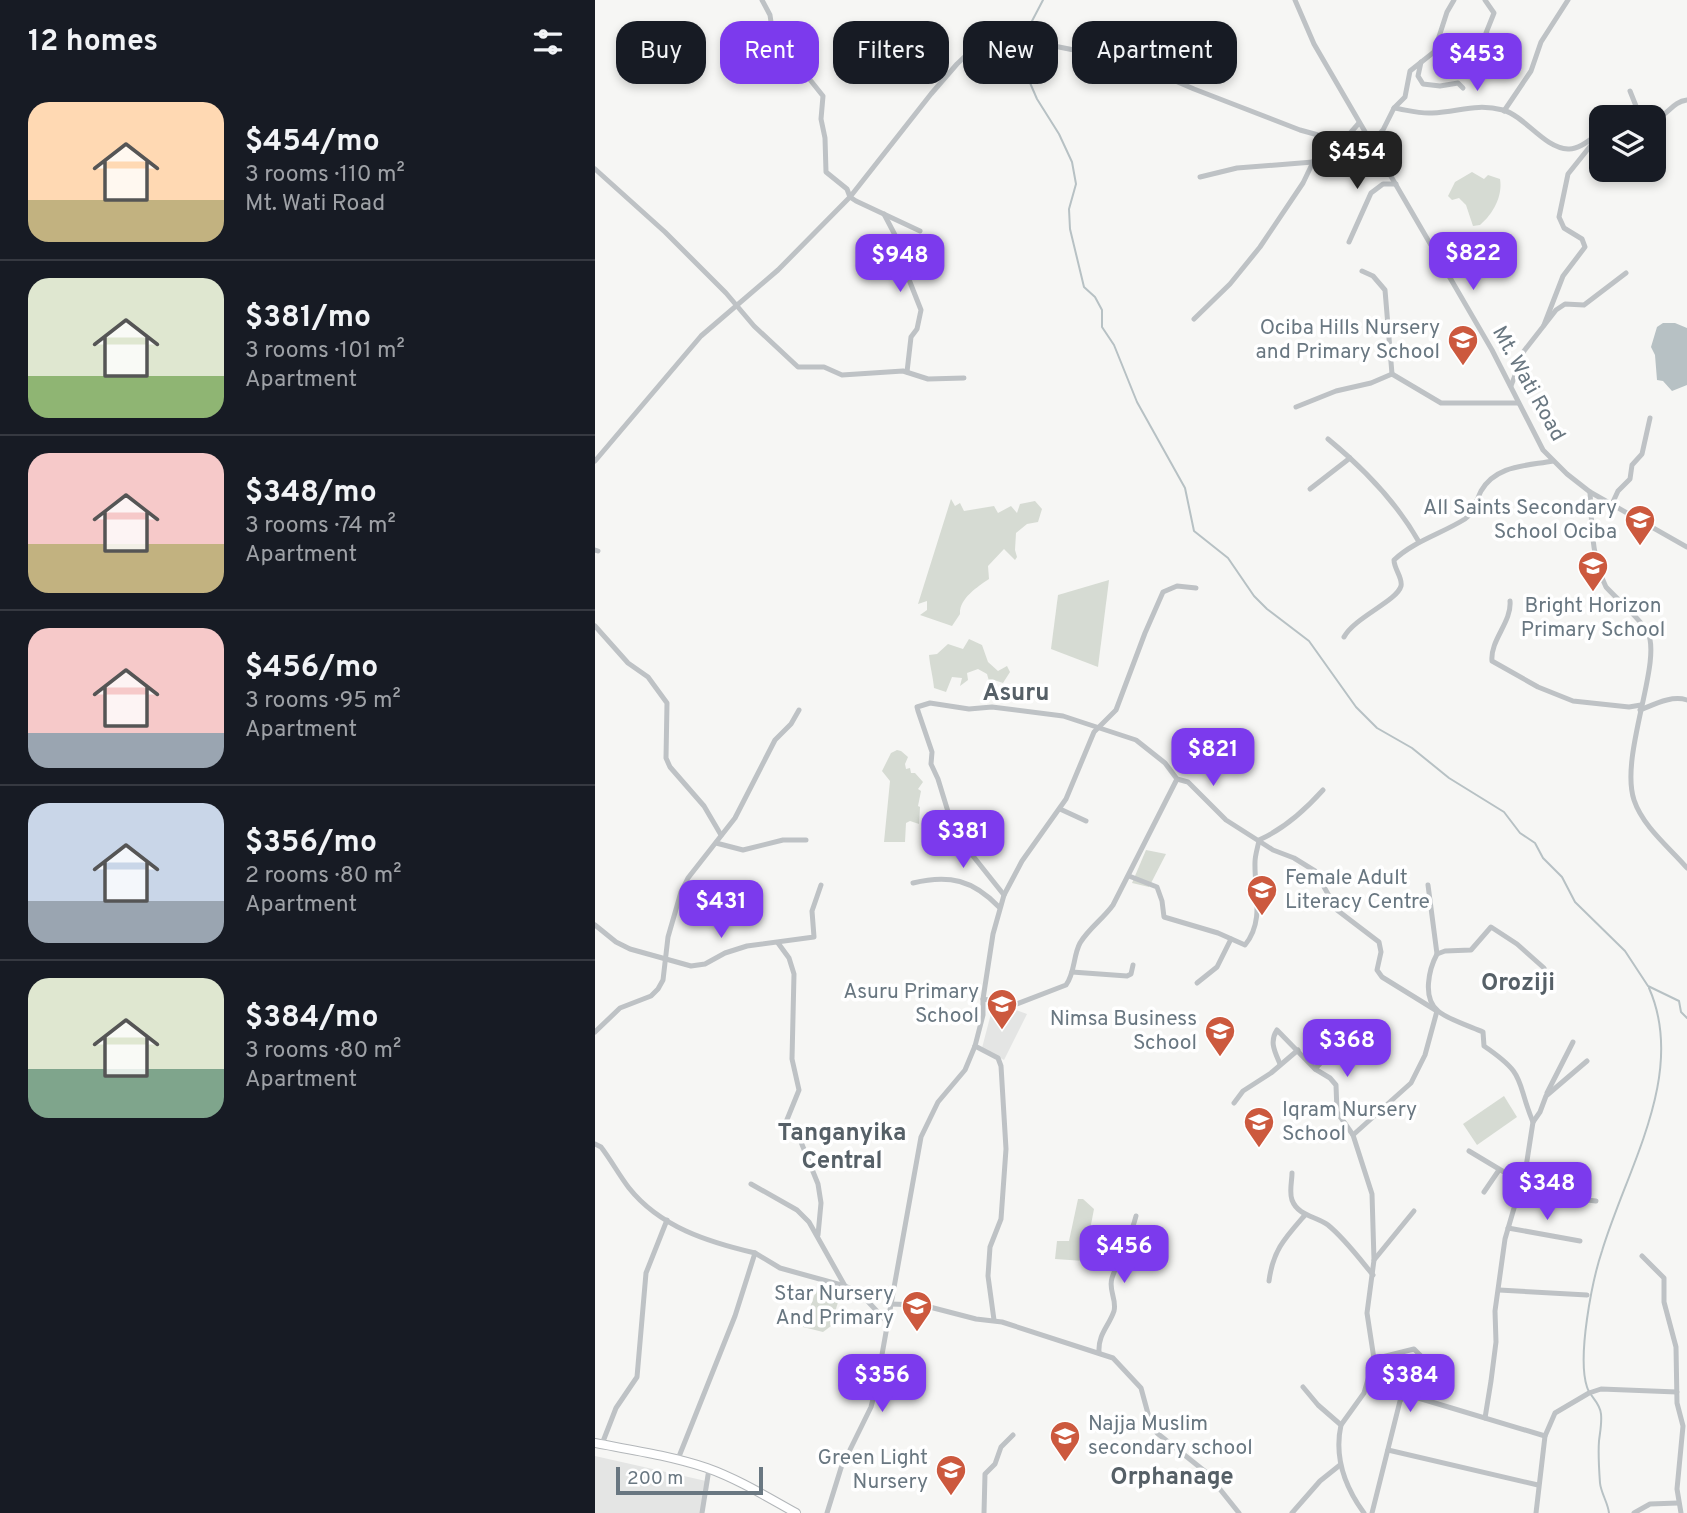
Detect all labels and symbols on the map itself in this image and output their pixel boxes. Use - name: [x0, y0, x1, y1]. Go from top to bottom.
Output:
- pin: $453: [1436, 34, 1518, 93]
- pin: $454: [1316, 132, 1398, 191]
- pin: $822: [1432, 232, 1514, 292]
- pin: $948: [859, 234, 941, 294]
- place label: Ociba Hills Nursery and Primary School: [1255, 315, 1440, 366]
- street label: Mt. Wati Road: [1485, 322, 1571, 446]
- school or university icon: Ociba Hills Nursery and Primary School: [1446, 323, 1480, 367]
- place label: All Saints Secondary School Ociba: [1423, 495, 1617, 546]
- school or university icon: All Saints Secondary School Ociba: [1623, 503, 1657, 547]
- school or university icon: Bright Horizon Primary School: [1576, 549, 1610, 593]
- place label: Bright Horizon Primary School: [1521, 593, 1665, 644]
- district label: Asuru: [982, 679, 1050, 709]
- pin: $821: [1172, 728, 1254, 788]
- pin: $381: [922, 810, 1004, 870]
- place label: Female Adult Literacy Centre: [1285, 865, 1430, 916]
- school or university icon: Female Adult Literacy Centre: [1245, 873, 1279, 917]
- pin: $431: [680, 880, 762, 940]
- district label: Oroziji: [1481, 969, 1555, 999]
- place label: Asuru Primary School: [843, 979, 979, 1030]
- school or university icon: Asuru Primary School: [985, 987, 1019, 1031]
- place label: Nimsa Business School: [1050, 1006, 1197, 1057]
- school or university icon: Nimsa Business School: [1203, 1014, 1237, 1058]
- pin: $368: [1306, 1020, 1388, 1079]
- place label: Iqram Nursery School: [1282, 1097, 1417, 1148]
- school or university icon: Iqram Nursery School: [1242, 1105, 1276, 1149]
- district label: Tanganyika Central: [777, 1119, 907, 1177]
- pin: $348: [1506, 1162, 1588, 1222]
- pin: $456: [1083, 1226, 1165, 1285]
- place label: Star Nursery And Primary: [774, 1281, 894, 1332]
- school or university icon: Star Nursery And Primary: [900, 1289, 934, 1333]
- pin: $356: [841, 1354, 923, 1414]
- pin: $384: [1369, 1354, 1451, 1414]
- place label: Najja Muslim secondary school: [1088, 1411, 1253, 1462]
- school or university icon: Najja Muslim secondary school: [1048, 1419, 1082, 1463]
- place label: Green Light Nursery: [818, 1445, 928, 1496]
- school or university icon: Green Light Nursery: [934, 1453, 968, 1497]
- district label: Orphanage: [1110, 1463, 1234, 1493]
- scale bar: [616, 1464, 763, 1496]

